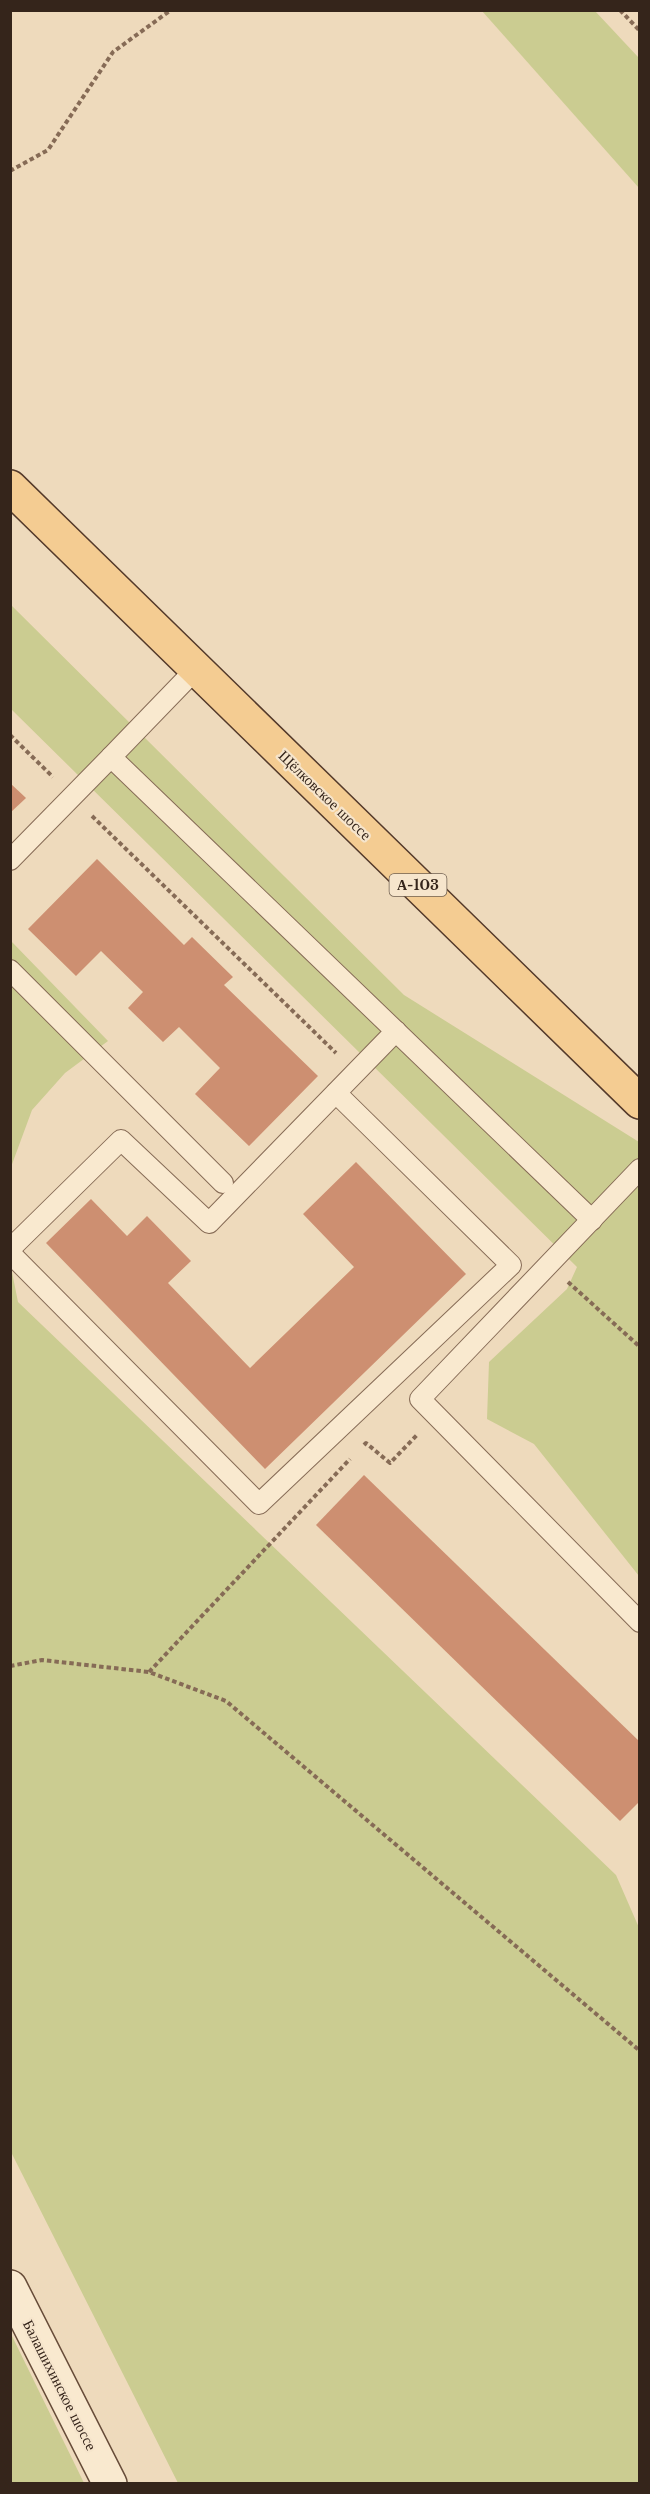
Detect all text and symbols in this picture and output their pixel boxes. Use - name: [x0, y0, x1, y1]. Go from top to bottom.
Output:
- street label: Щёлковское шоссе: [275, 746, 376, 844]
- road number: А-103: [390, 874, 446, 896]
- street label: Балашихинское шоссе: [19, 2316, 101, 2454]

